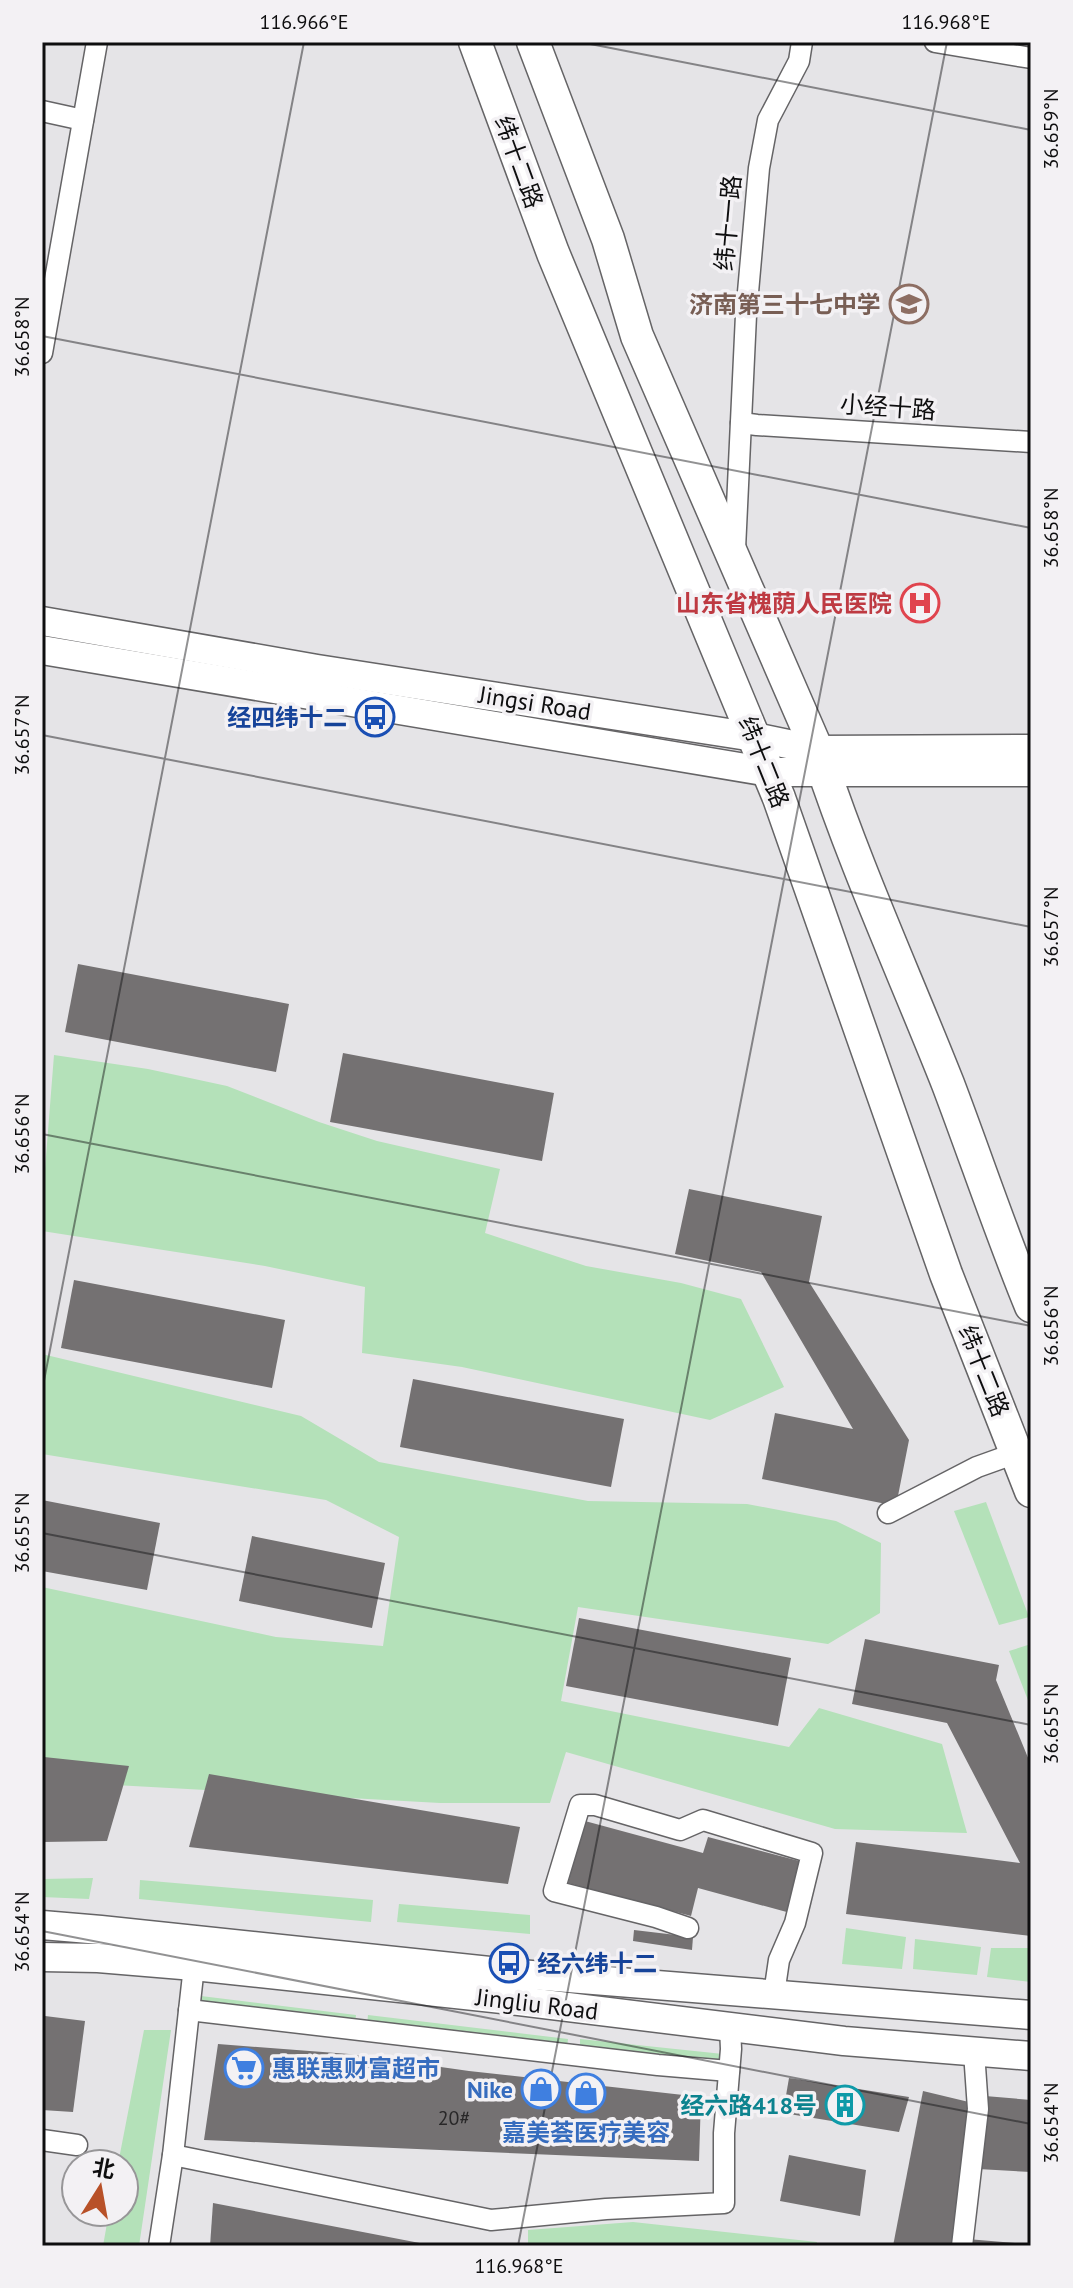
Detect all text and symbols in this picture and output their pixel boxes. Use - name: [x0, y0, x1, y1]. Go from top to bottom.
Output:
- text: 116.966°E: [260, 9, 348, 35]
- text: 116.968°E: [902, 9, 990, 35]
- text: 36.659°N: [1038, 89, 1064, 169]
- street label: 纬十二路: [488, 112, 550, 212]
- street label: 纬十一路: [708, 174, 748, 272]
- school or university icon: 济南第三十七中学: [888, 283, 930, 325]
- place label: 济南第三十七中学: [689, 289, 881, 320]
- text: 36.658°N: [9, 297, 35, 377]
- street label: 小经十路: [839, 388, 937, 426]
- text: 36.658°N: [1038, 488, 1064, 568]
- hospital icon: 山东省槐荫人民医院: [899, 582, 941, 624]
- place label: 山东省槐荫人民医院: [676, 588, 892, 619]
- street label: Jingsi Road: [476, 679, 593, 727]
- text: 36.657°N: [9, 695, 35, 775]
- bus stop icon: 经四纬十二: [354, 696, 396, 738]
- place label: 经四纬十二: [227, 702, 347, 733]
- street label: 纬十二路: [732, 712, 796, 812]
- text: 36.657°N: [1038, 887, 1064, 967]
- text: 36.656°N: [9, 1094, 35, 1174]
- text: 36.656°N: [1038, 1286, 1064, 1366]
- street label: 纬十二路: [952, 1321, 1016, 1421]
- text: 36.655°N: [9, 1493, 35, 1573]
- text: 36.655°N: [1038, 1684, 1064, 1764]
- text: 36.654°N: [9, 1892, 35, 1972]
- bus stop icon: 经六纬十二: [488, 1942, 530, 1984]
- place label: 经六纬十二: [537, 1948, 657, 1979]
- street label: Jingliu Road: [473, 1981, 600, 2027]
- supermarket icon: 惠联惠财富超市: [223, 2047, 265, 2089]
- place label: 惠联惠财富超市: [272, 2053, 440, 2084]
- shop icon: Nike: [520, 2068, 562, 2110]
- shop icon: 嘉美荟医疗美容: [565, 2072, 607, 2114]
- place label: Nike: [467, 2074, 513, 2105]
- text: 36.654°N: [1038, 2083, 1064, 2163]
- building icon: 经六路418号: [824, 2084, 866, 2126]
- place label: 经六路418号: [680, 2090, 817, 2121]
- house number: 20#: [438, 2105, 470, 2131]
- place label: 嘉美荟医疗美容: [502, 2117, 670, 2148]
- north arrow: [60, 2148, 140, 2228]
- text: 北: [90, 2153, 117, 2184]
- text: 116.968°E: [475, 2253, 563, 2279]

